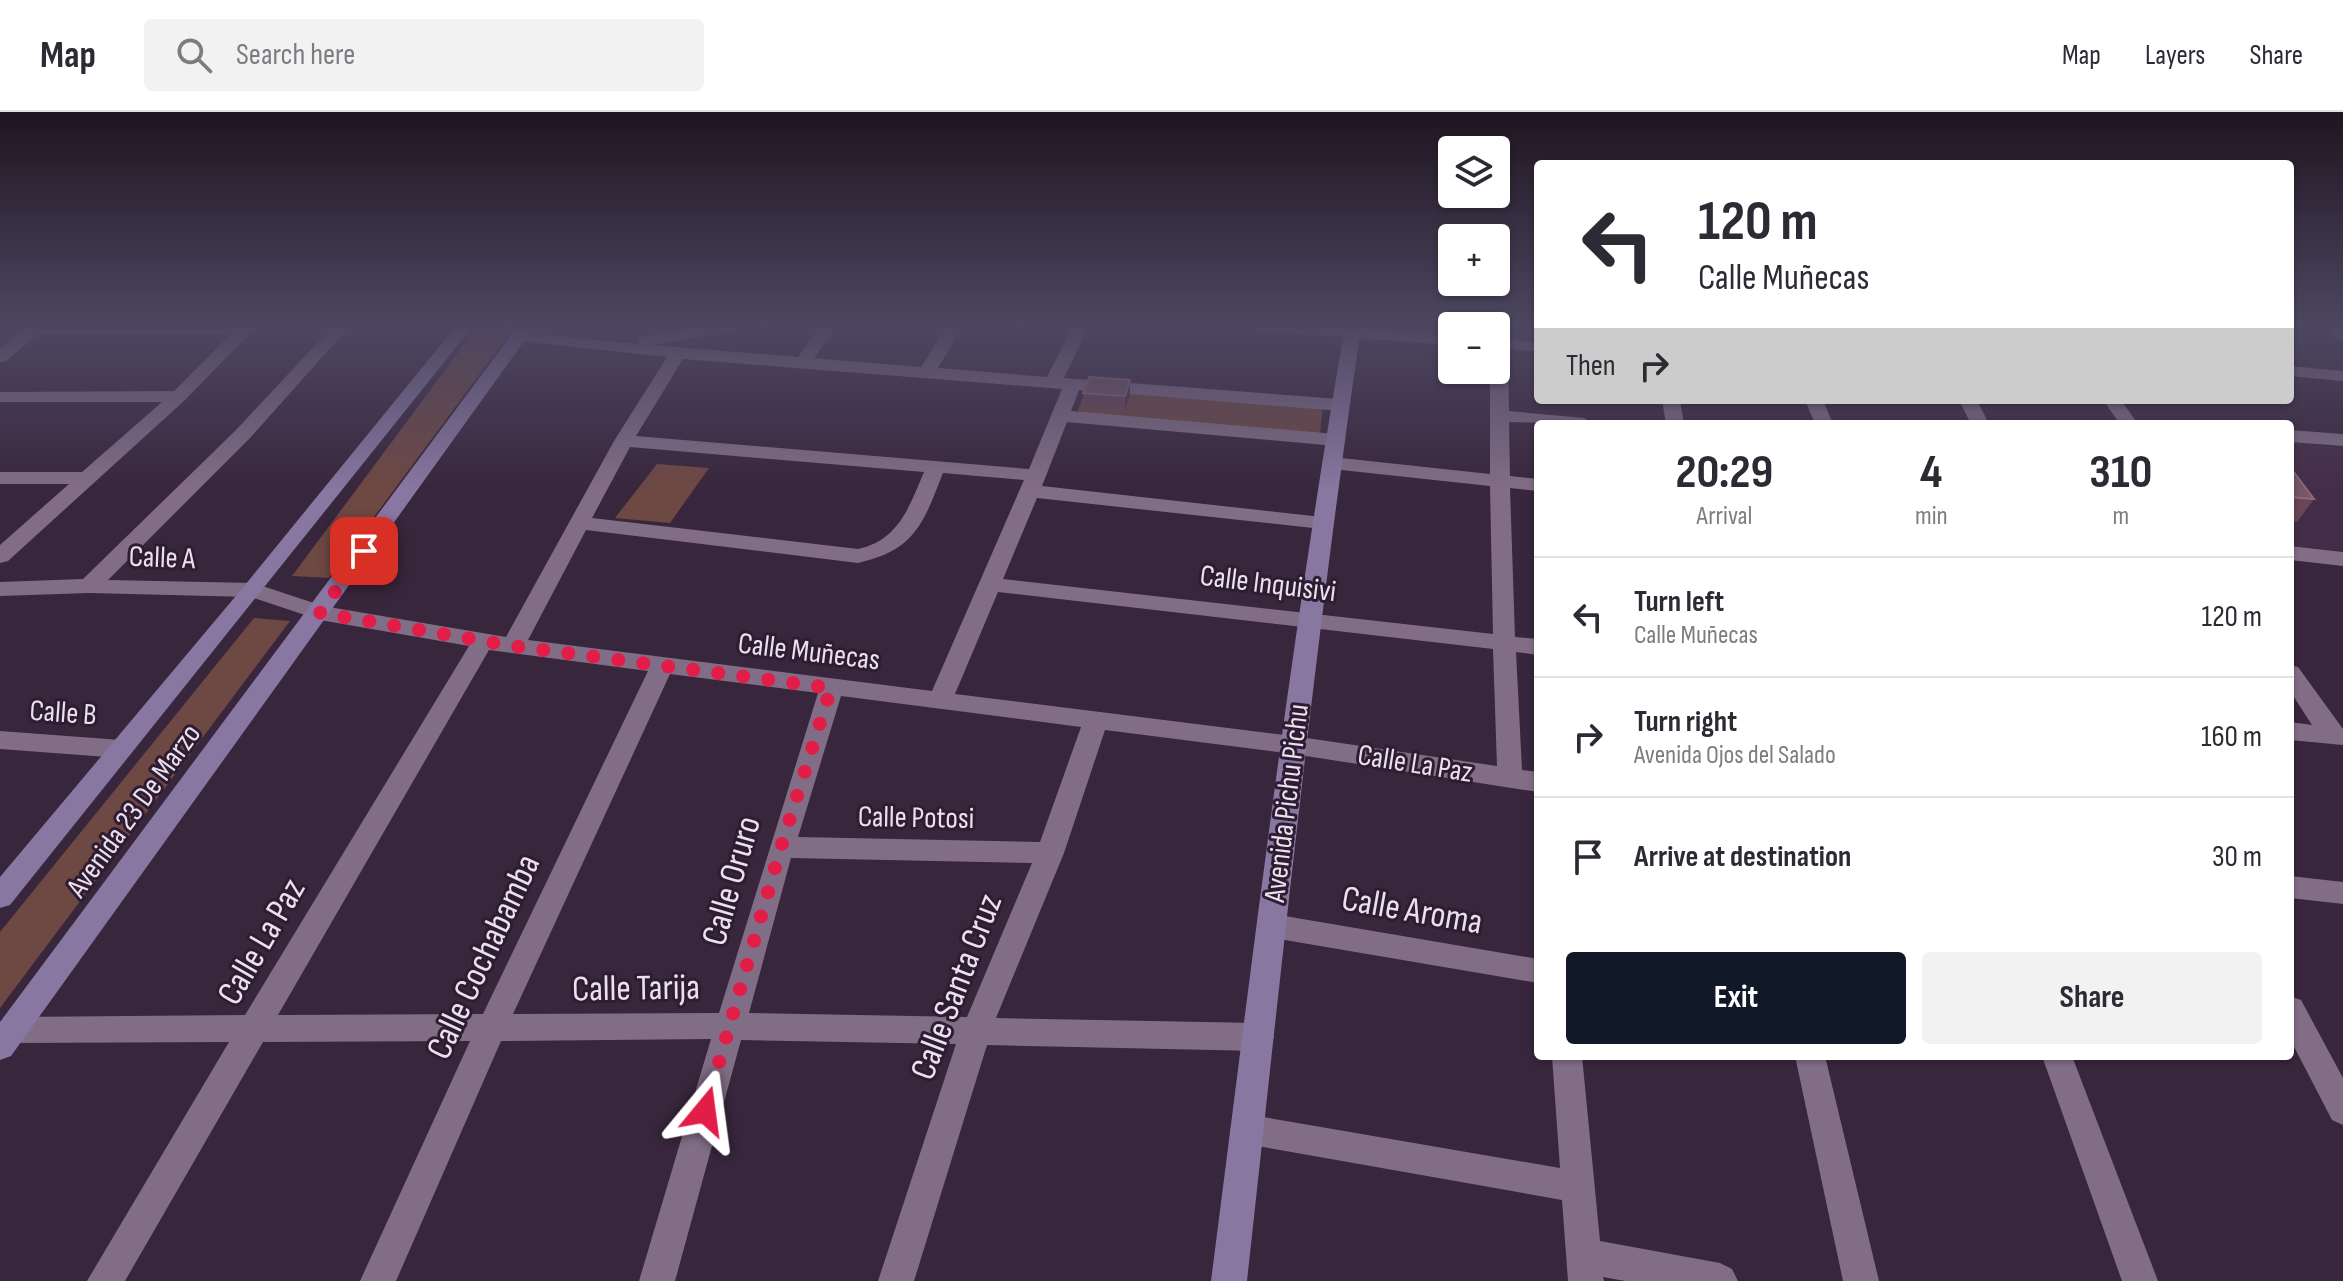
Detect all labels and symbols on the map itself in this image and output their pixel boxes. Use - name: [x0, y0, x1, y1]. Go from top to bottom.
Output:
- pin: [330, 517, 398, 585]
- street label: Calle A: [128, 539, 196, 577]
- street label: Calle Inquisivi: [1198, 558, 1338, 610]
- street label: Calle Muñecas: [736, 625, 882, 679]
- street label: Calle B: [28, 693, 98, 733]
- street label: Avenida Pichu Pichu: [1257, 702, 1317, 905]
- street label: Avenida 23 De Marzo: [59, 717, 209, 905]
- street label: Calle La Paz: [1355, 737, 1475, 791]
- street label: Calle Potosi: [857, 799, 975, 837]
- street label: Calle Oruro: [693, 812, 771, 950]
- street label: Calle Cochabamba: [418, 848, 550, 1066]
- street label: Calle La Paz: [209, 871, 315, 1013]
- street label: Calle Aroma: [1338, 877, 1486, 945]
- street label: Calle Santa Cruz: [902, 888, 1012, 1086]
- street label: Calle Tarija: [572, 966, 700, 1012]
- position arrow: [663, 1069, 747, 1153]

